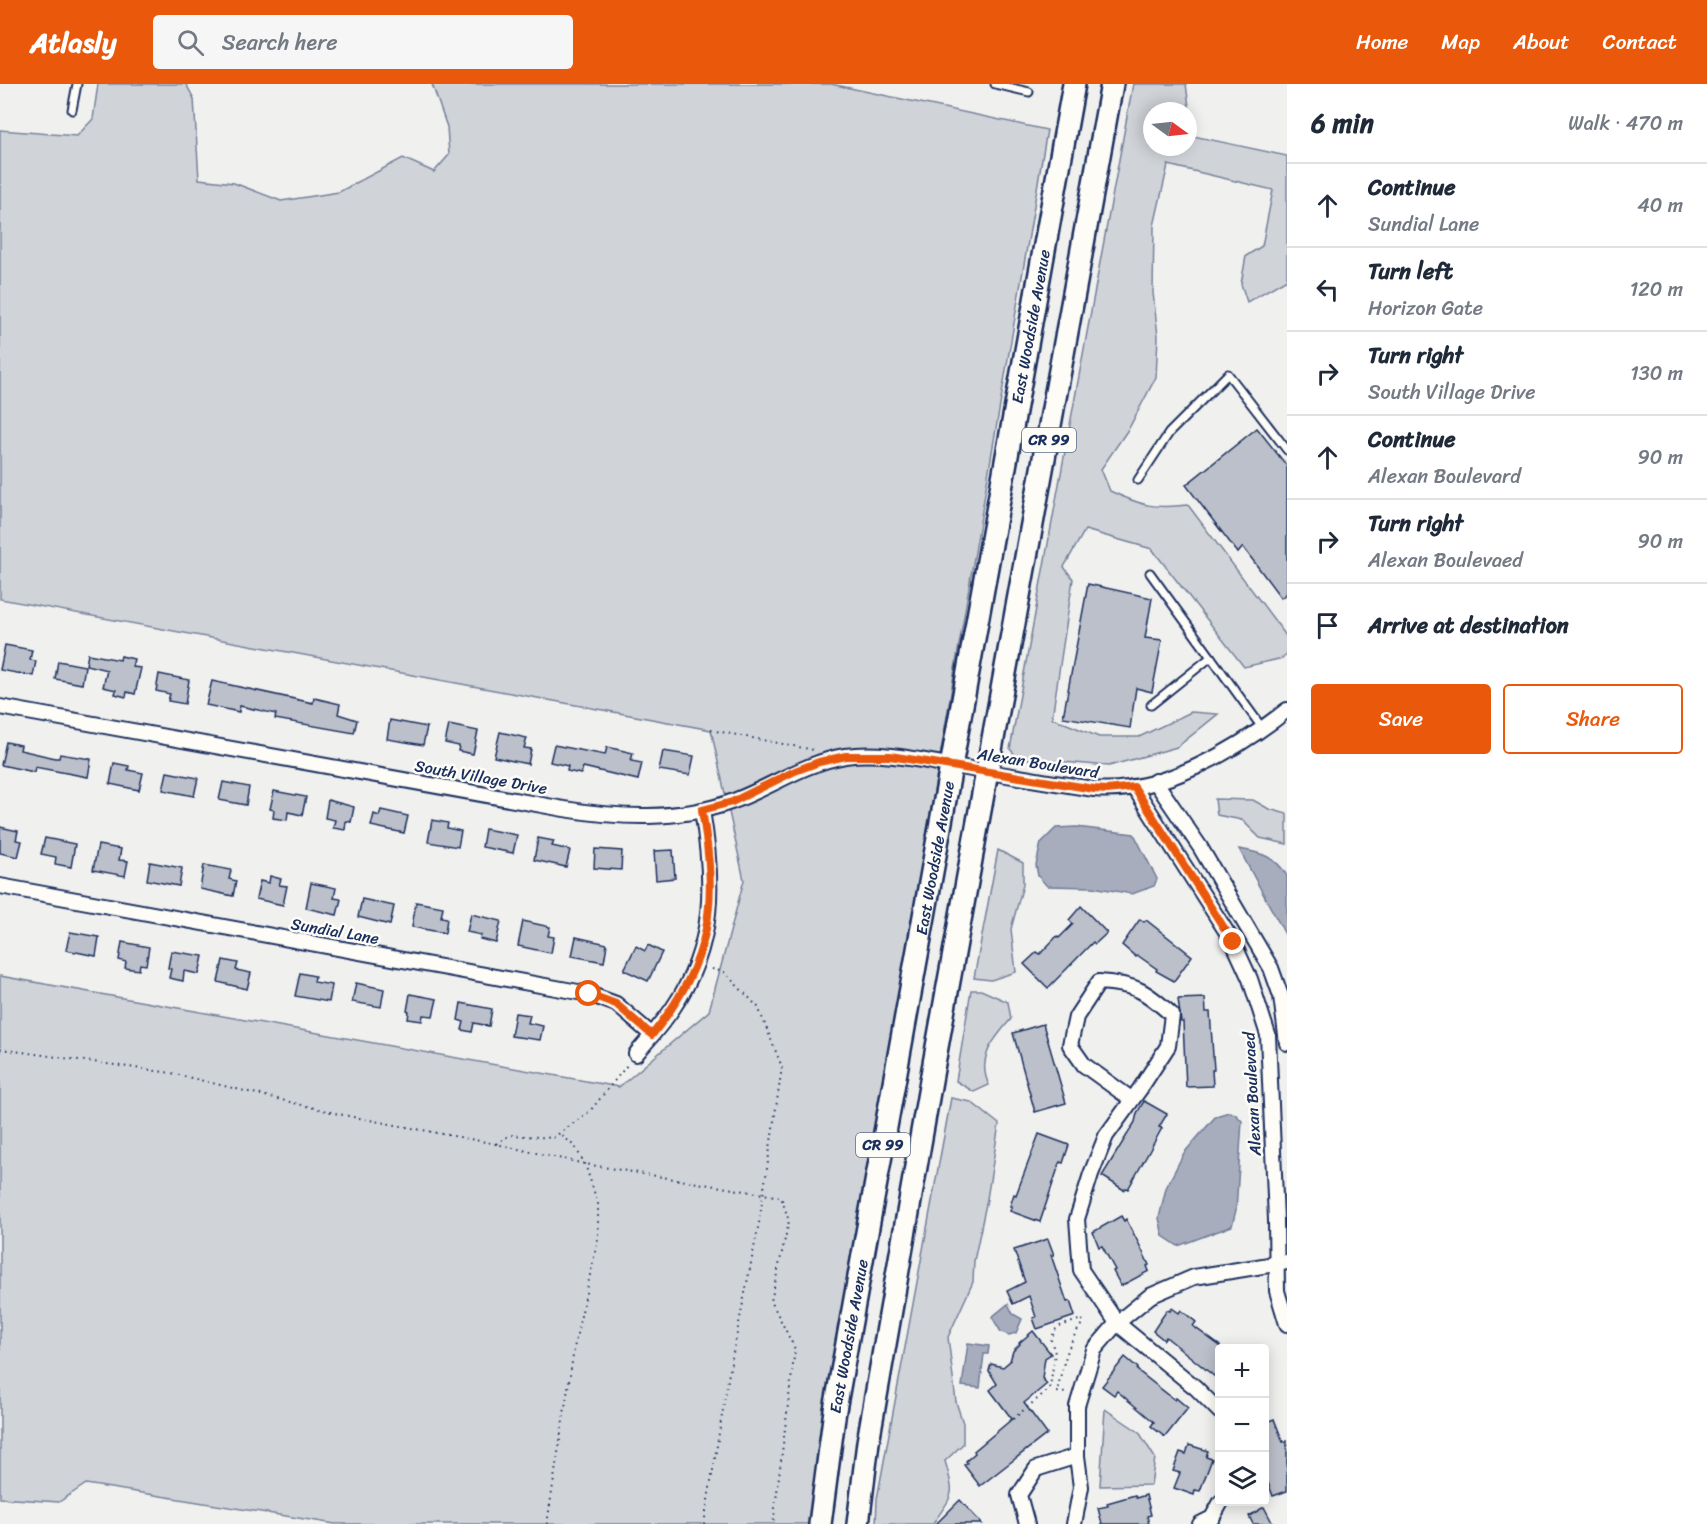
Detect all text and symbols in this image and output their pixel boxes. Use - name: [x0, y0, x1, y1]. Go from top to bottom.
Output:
- search box: [153, 15, 573, 69]
- text: Atlasly: [30, 18, 117, 67]
- text: Search here: [222, 23, 338, 62]
- text: Home: [1356, 23, 1408, 61]
- text: Map: [1441, 23, 1480, 61]
- text: About: [1513, 23, 1570, 61]
- text: Contact: [1603, 23, 1677, 61]
- icon: search: [174, 26, 207, 59]
- text: 6 min: [1311, 100, 1374, 146]
- north arrow: [1143, 102, 1197, 156]
- text: Walk · 470 m: [1568, 106, 1683, 141]
- text: Continue: [1368, 168, 1456, 207]
- text: 40 m: [1637, 188, 1683, 223]
- icon: ahead: [1311, 189, 1344, 222]
- text: Sundial Lane: [1368, 207, 1479, 242]
- street label: East Woodside Avenue: [1002, 247, 1058, 406]
- text: Turn left: [1368, 252, 1453, 291]
- text: 120 m: [1630, 272, 1683, 307]
- icon: left: [1311, 273, 1344, 306]
- text: Horizon Gate: [1368, 291, 1483, 326]
- text: Turn right: [1368, 336, 1463, 375]
- text: 130 m: [1630, 356, 1683, 391]
- icon: right: [1311, 357, 1344, 390]
- text: South Village Drive: [1368, 375, 1536, 410]
- text: Continue: [1368, 420, 1456, 459]
- road number: CR 99: [1022, 428, 1076, 452]
- text: 90 m: [1638, 440, 1683, 475]
- icon: ahead: [1311, 441, 1344, 474]
- text: Alexan Boulevard: [1368, 459, 1521, 494]
- text: Turn right: [1368, 504, 1463, 543]
- text: 90 m: [1638, 524, 1683, 559]
- icon: right: [1311, 525, 1344, 558]
- text: Alexan Boulevaed: [1368, 543, 1523, 578]
- text: Arrive at destination: [1368, 606, 1569, 645]
- icon: arrive: [1311, 609, 1344, 642]
- button: Save: [1311, 684, 1491, 754]
- button: Share: [1503, 684, 1683, 754]
- street label: Alexan Boulevard: [974, 739, 1102, 787]
- street label: South Village Drive: [412, 751, 550, 803]
- street label: East Woodside Avenue: [906, 779, 963, 937]
- street label: Sundial Lane: [289, 909, 381, 953]
- route end: [1219, 928, 1245, 954]
- route start: [575, 980, 601, 1006]
- street label: Alexan Boulevaed: [1234, 1030, 1270, 1158]
- road number: CR 99: [856, 1133, 910, 1157]
- street label: East Woodside Avenue: [820, 1257, 876, 1416]
- map controls: [1215, 1344, 1269, 1506]
- button: +: [1215, 1344, 1269, 1398]
- button: −: [1215, 1398, 1269, 1452]
- button: layers: [1215, 1452, 1269, 1506]

